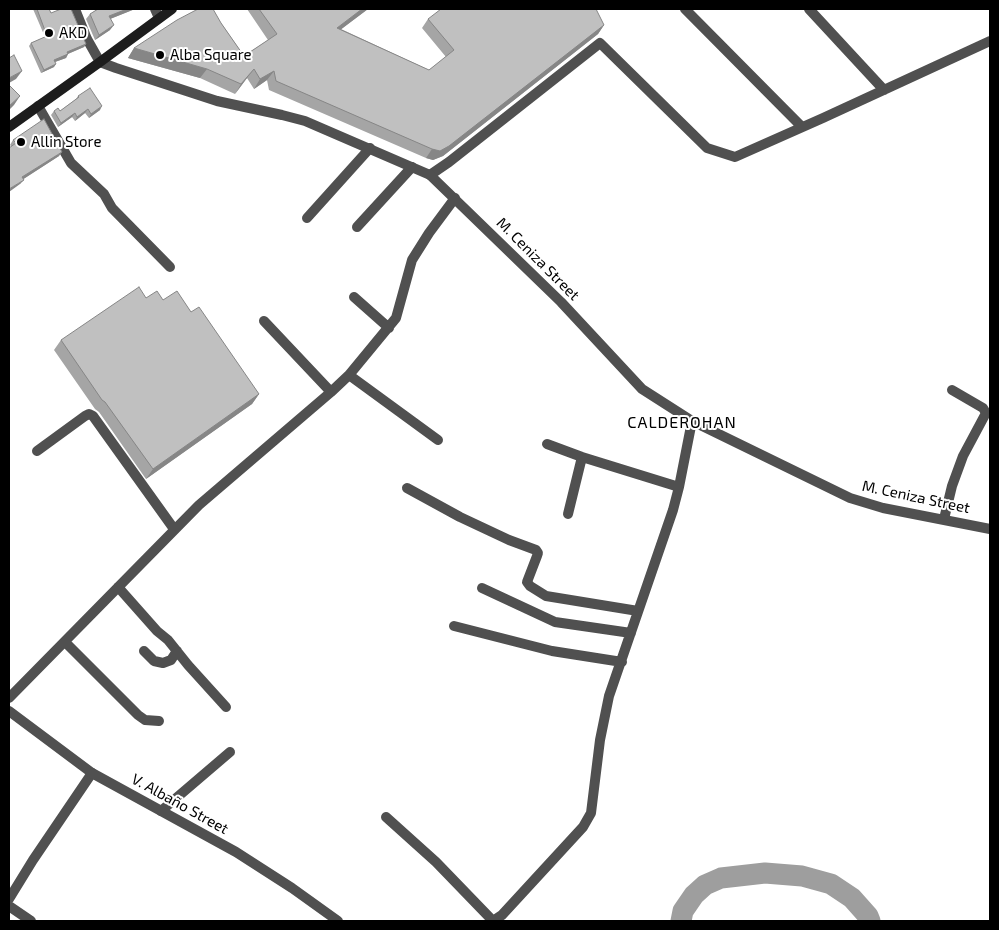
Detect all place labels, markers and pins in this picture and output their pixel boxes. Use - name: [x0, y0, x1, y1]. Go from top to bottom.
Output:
- place label: AKD: [59, 24, 87, 42]
- marker: AKD: [43, 27, 55, 39]
- place label: Alba Square: [170, 46, 252, 64]
- marker: Alba Square: [154, 49, 166, 61]
- place label: Allin Store: [31, 133, 101, 151]
- marker: Allin Store: [15, 136, 27, 148]

